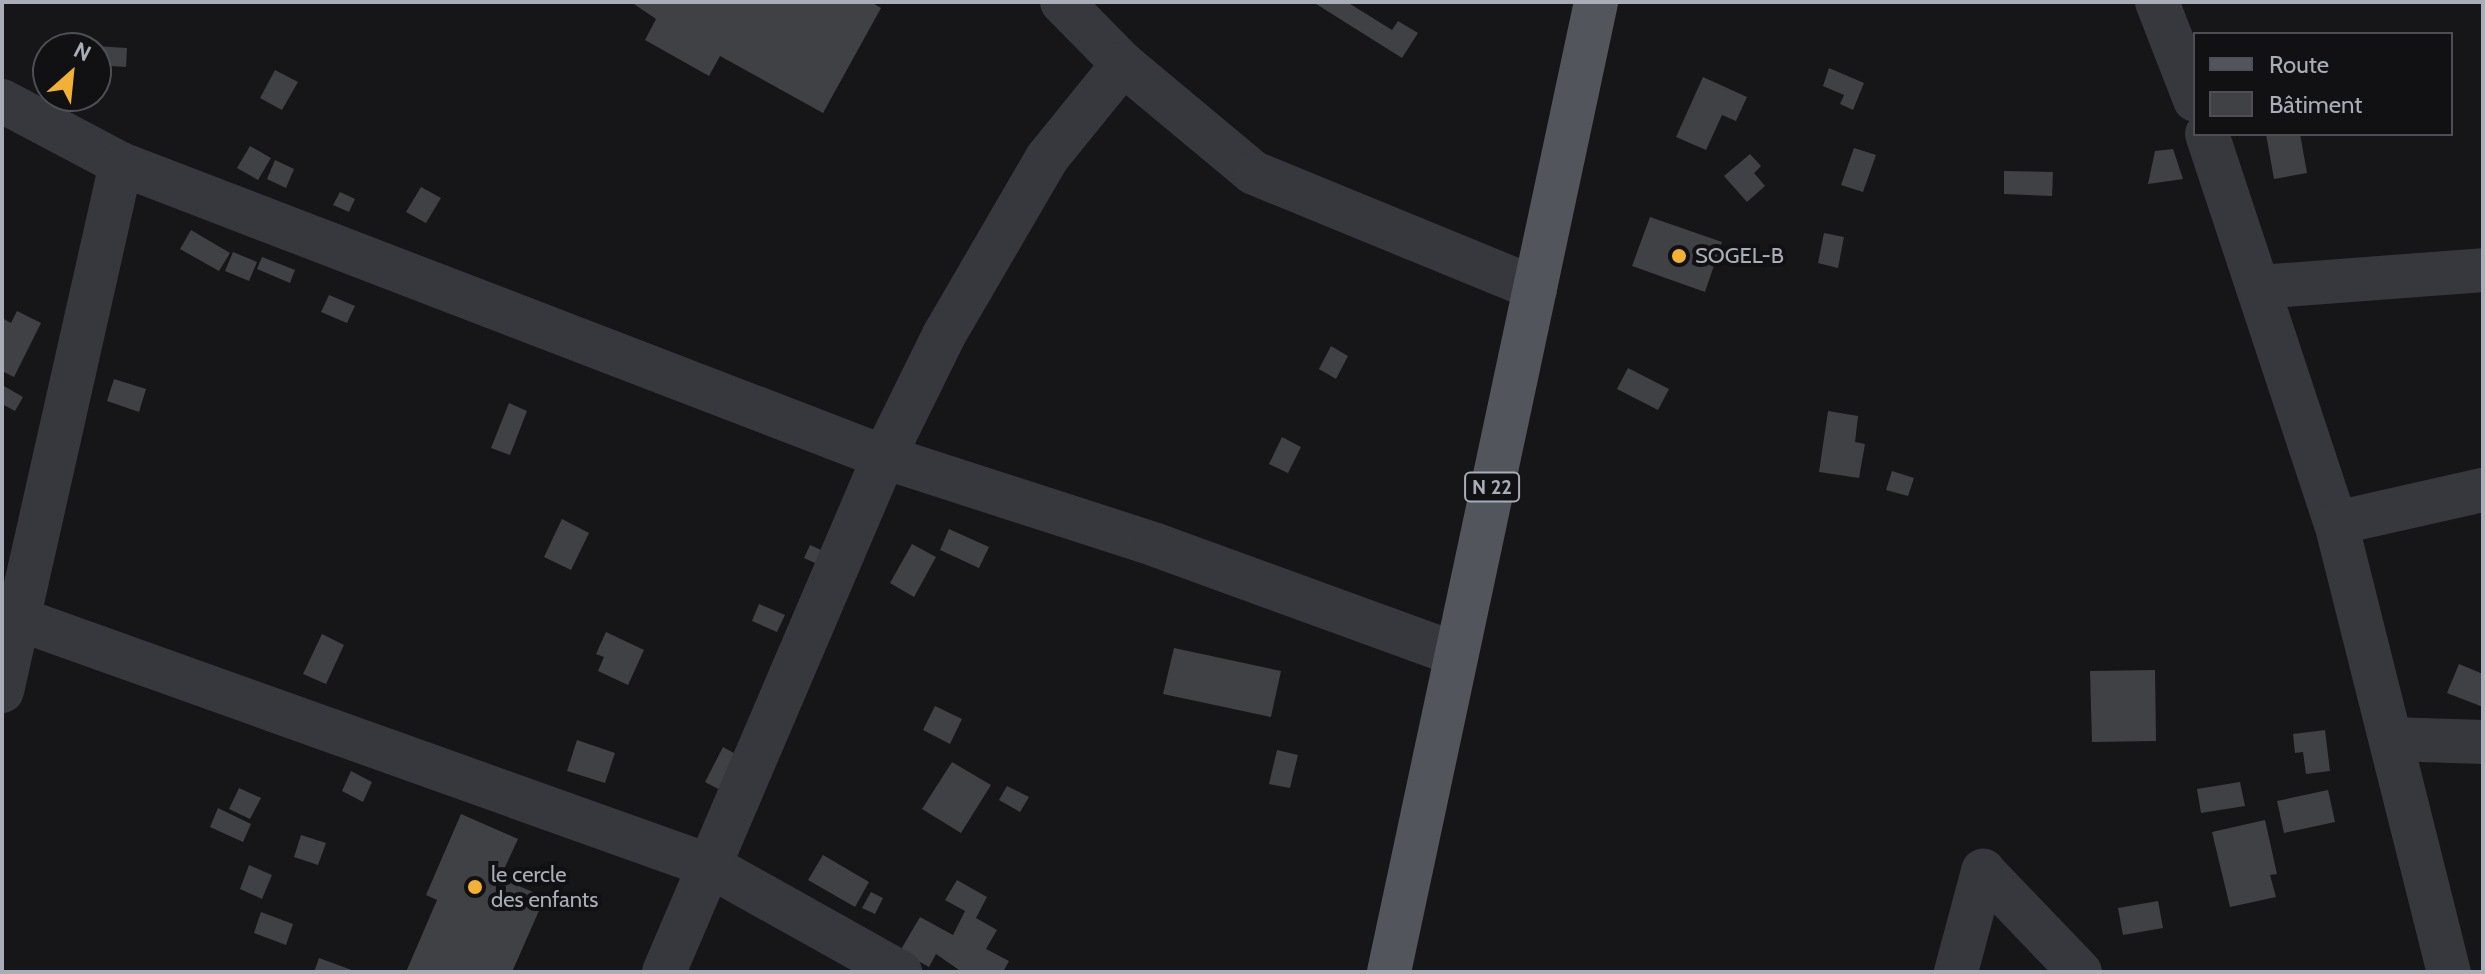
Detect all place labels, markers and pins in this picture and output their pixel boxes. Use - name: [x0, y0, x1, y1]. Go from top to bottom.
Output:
- place label: SOGEL-B: [1695, 243, 1784, 269]
- marker: SOGEL-B: [1670, 247, 1688, 265]
- place label: le cercle des enfants: [491, 861, 598, 912]
- marker: le cercle des enfants: [466, 878, 484, 896]

